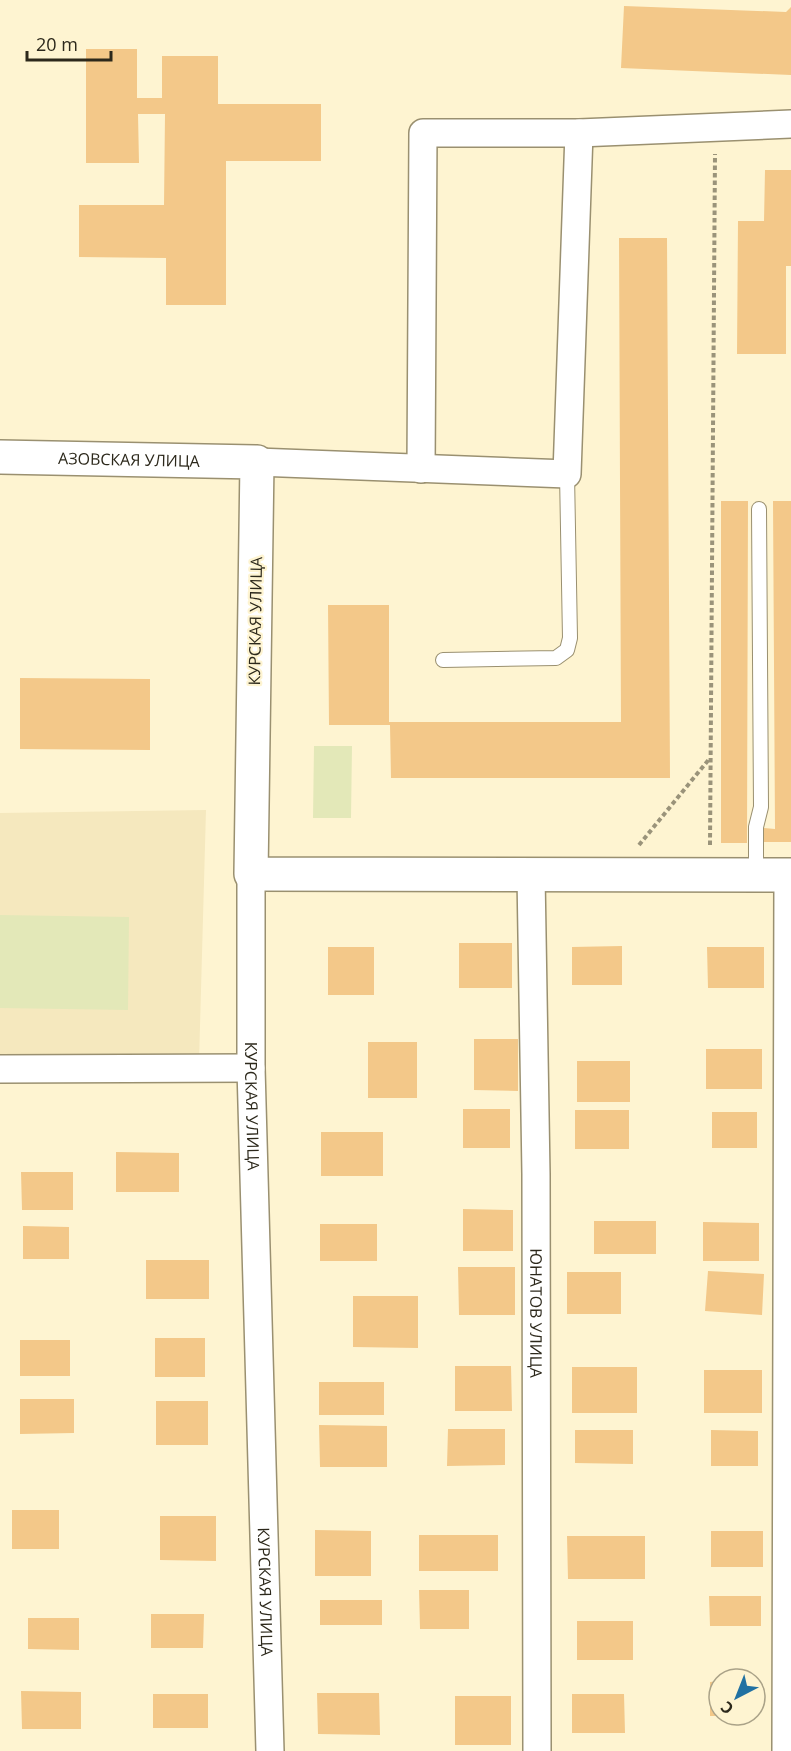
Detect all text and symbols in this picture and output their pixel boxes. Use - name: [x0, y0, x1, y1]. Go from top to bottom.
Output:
- scale bar: [27, 24, 111, 62]
- text: 20 m: [36, 32, 78, 56]
- street label: АЗОВСКАЯ УЛИЦА: [58, 447, 201, 472]
- street label: КУРСКАЯ УЛИЦА: [243, 556, 267, 686]
- street label: КУРСКАЯ УЛИЦА: [240, 1042, 265, 1172]
- street label: ЮНАТОВ УЛИЦА: [525, 1248, 547, 1379]
- street label: КУРСКАЯ УЛИЦА: [253, 1527, 278, 1657]
- north arrow: [707, 1667, 767, 1727]
- text: С: [716, 1697, 738, 1720]

